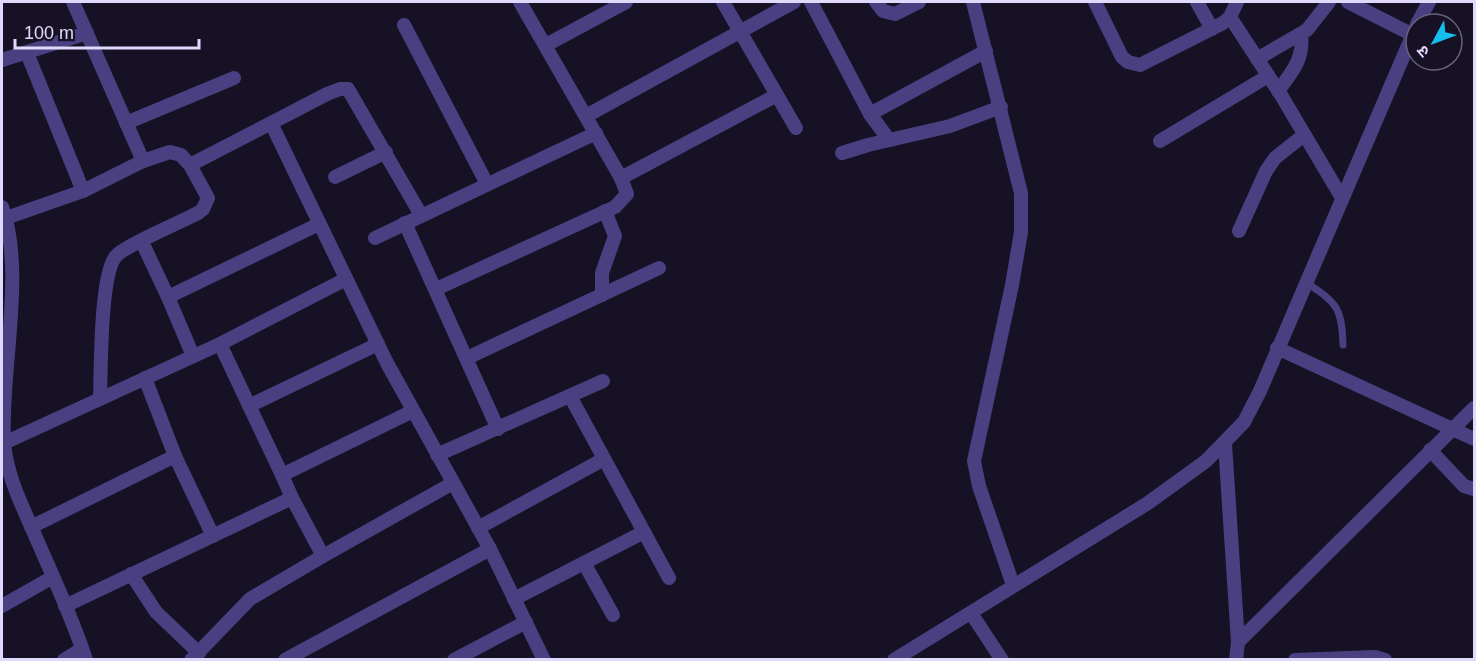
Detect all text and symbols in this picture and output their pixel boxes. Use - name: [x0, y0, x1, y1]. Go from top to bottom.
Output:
- scale bar: [15, 12, 200, 50]
- north arrow: [1404, 12, 1464, 72]
- text: 100 m: [24, 23, 74, 43]
- text: उ: [1413, 42, 1433, 61]

